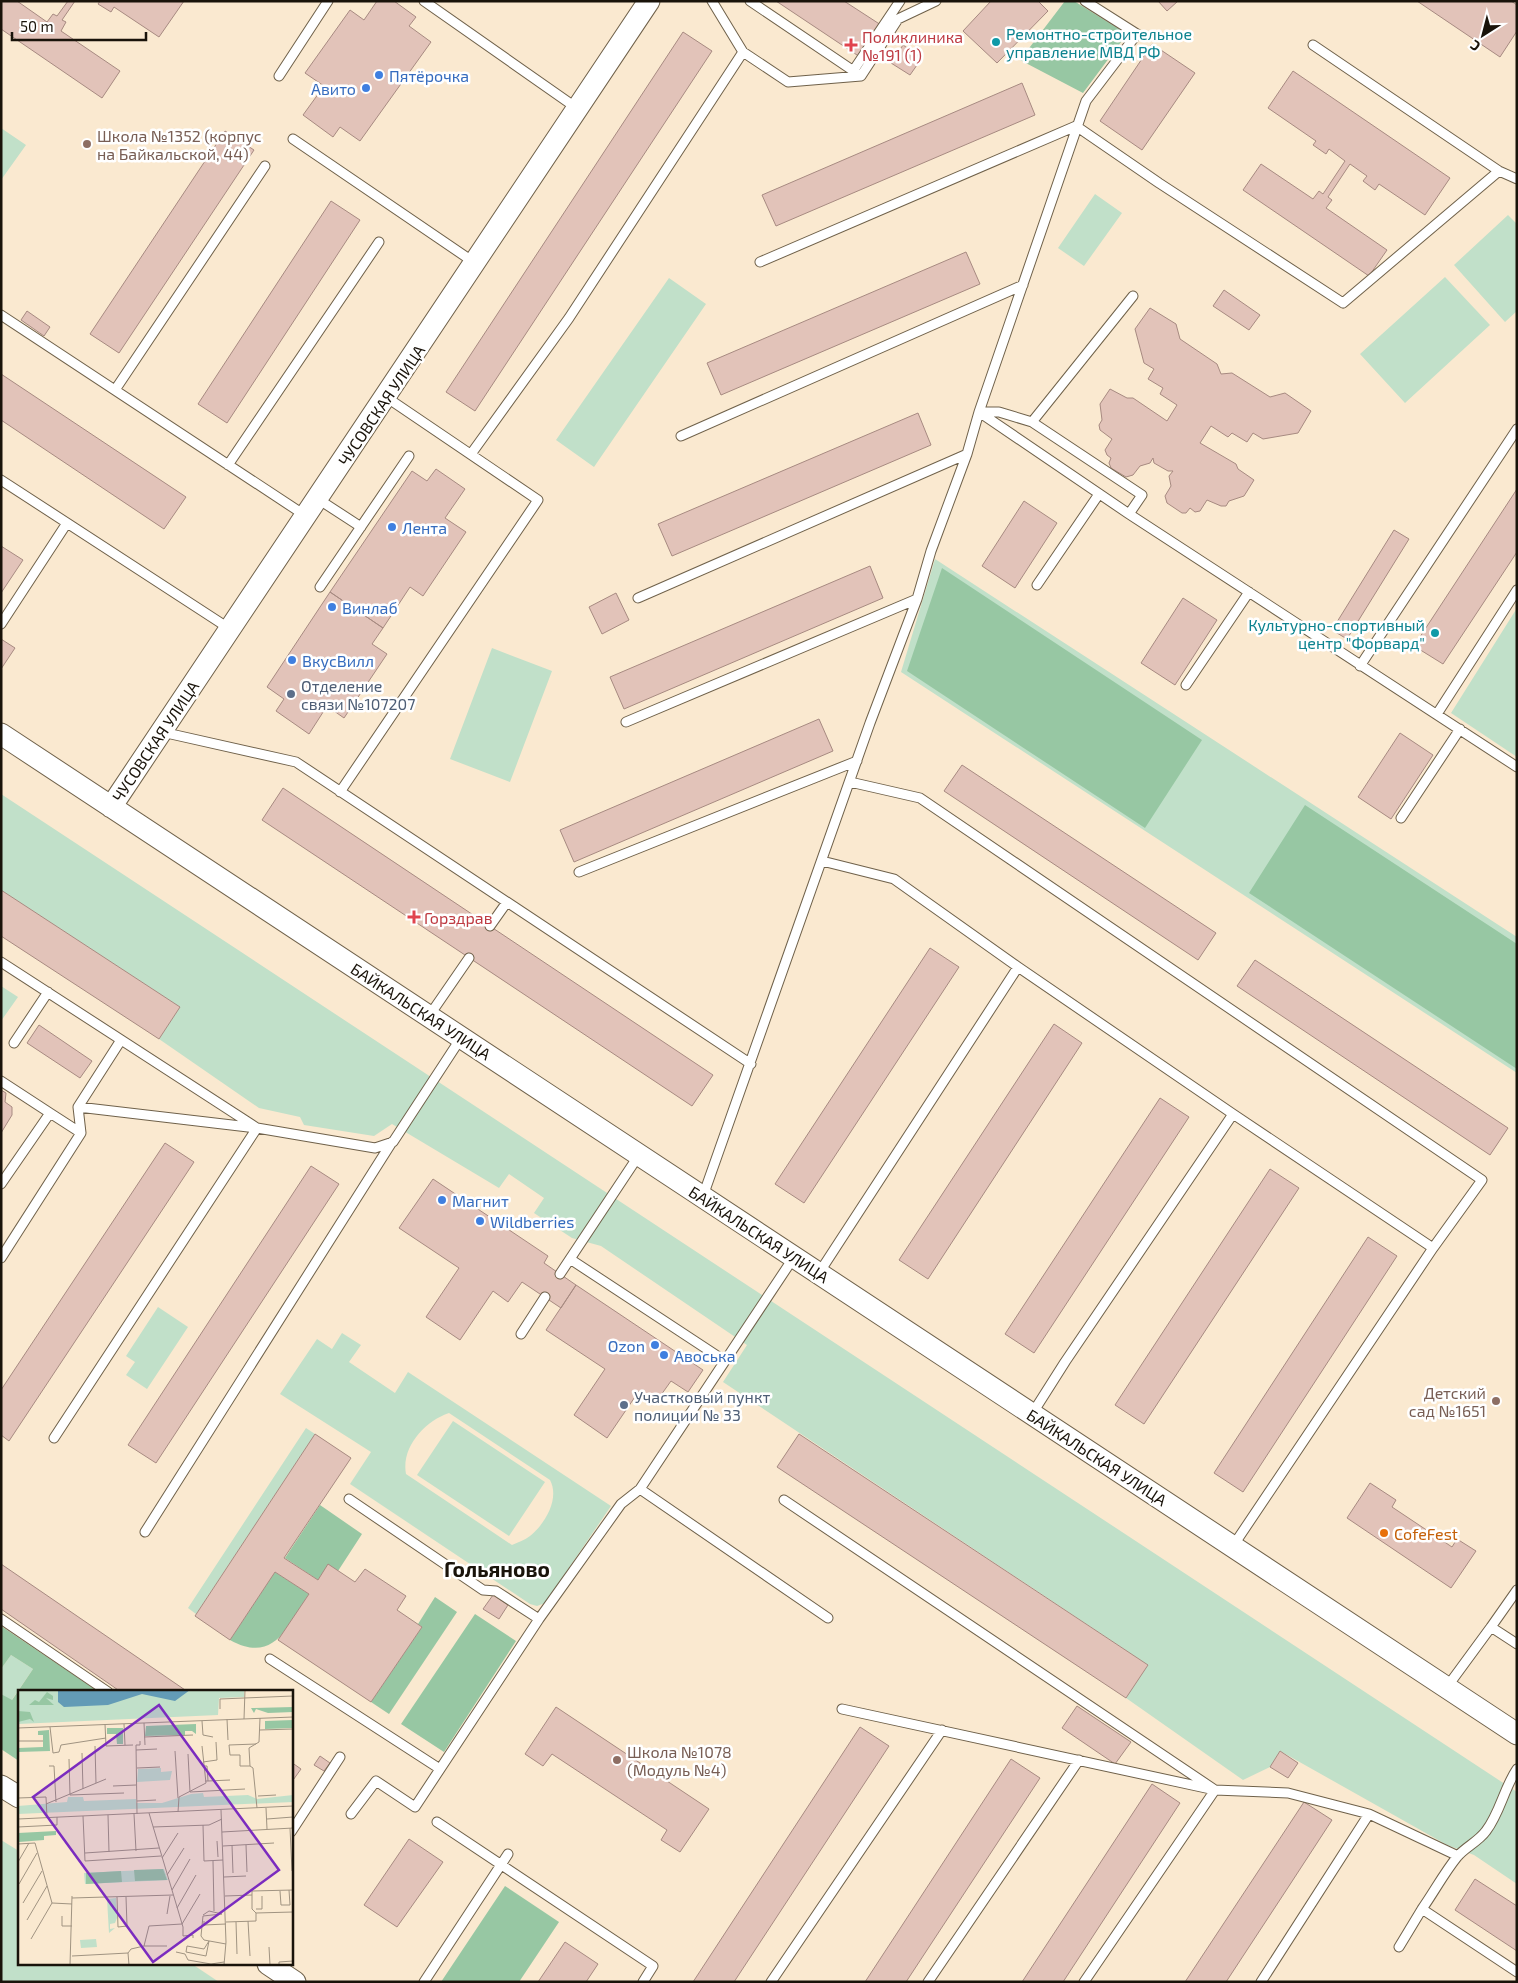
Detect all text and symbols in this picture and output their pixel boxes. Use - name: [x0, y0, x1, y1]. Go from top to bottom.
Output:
- scale bar: [12, 10, 146, 42]
- north arrow: [1458, 10, 1508, 60]
- text: 50 m: [20, 17, 54, 35]
- place label: Ремонтно-строительное управление МВД РФ: [1006, 24, 1192, 62]
- place label: Поликлиника №191 (1): [862, 27, 963, 64]
- marker: Ремонтно-строительное управление МВД РФ: [990, 36, 1002, 48]
- text: С: [1467, 37, 1483, 55]
- marker: Поликлиника №191 (1): [844, 38, 858, 52]
- place label: Пятёрочка: [389, 66, 469, 85]
- marker: Пятёрочка: [373, 69, 385, 81]
- place label: Авито: [311, 79, 356, 98]
- marker: Авито: [360, 82, 372, 94]
- place label: Школа №1352 (корпус на Байкальской, 44): [97, 126, 262, 163]
- marker: Школа №1352 (корпус на Байкальской, 44): [81, 138, 93, 150]
- street label: ЧУСОВСКАЯ УЛИЦА: [334, 341, 428, 469]
- place label: Лента: [402, 518, 447, 537]
- marker: Лента: [386, 521, 398, 533]
- place label: Винлаб: [342, 598, 398, 617]
- marker: Винлаб: [326, 601, 338, 613]
- place label: Культурно-спортивный центр "Форвард": [1248, 615, 1425, 652]
- marker: Культурно-спортивный центр "Форвард": [1429, 627, 1441, 639]
- place label: ВкусВилл: [302, 651, 374, 671]
- marker: ВкусВилл: [286, 654, 298, 666]
- place label: Отделение связи №107207: [301, 676, 415, 713]
- street label: ЧУСОВСКАЯ УЛИЦА: [108, 677, 202, 805]
- marker: Отделение связи №107207: [285, 688, 297, 700]
- place label: Горздрав: [424, 908, 493, 927]
- marker: Горздрав: [408, 911, 420, 923]
- street label: БАЙКАЛЬСКАЯ УЛИЦА: [348, 959, 495, 1063]
- street label: БАЙКАЛЬСКАЯ УЛИЦА: [686, 1182, 833, 1286]
- place label: Магнит: [452, 1191, 509, 1210]
- marker: Магнит: [436, 1194, 448, 1206]
- place label: Wildberries: [490, 1212, 574, 1231]
- marker: Wildberries: [474, 1215, 486, 1227]
- place label: Ozon: [608, 1336, 645, 1355]
- marker: Ozon: [649, 1339, 661, 1351]
- place label: Авоська: [674, 1346, 735, 1365]
- marker: Авоська: [658, 1349, 670, 1361]
- place label: Детский сад №1651: [1409, 1383, 1486, 1420]
- place label: Участковый пункт полиции № 33: [634, 1387, 770, 1424]
- marker: Детский сад №1651: [1490, 1395, 1502, 1407]
- marker: Участковый пункт полиции № 33: [618, 1399, 630, 1411]
- street label: БАЙКАЛЬСКАЯ УЛИЦА: [1024, 1405, 1171, 1509]
- place label: CofeFest: [1394, 1524, 1458, 1543]
- marker: CofeFest: [1378, 1527, 1390, 1539]
- district label: Гольяново: [444, 1556, 550, 1581]
- inset map: [18, 1690, 292, 1966]
- place label: Школа №1078 (Модуль №4): [627, 1742, 732, 1780]
- marker: Школа №1078 (Модуль №4): [611, 1754, 623, 1766]

